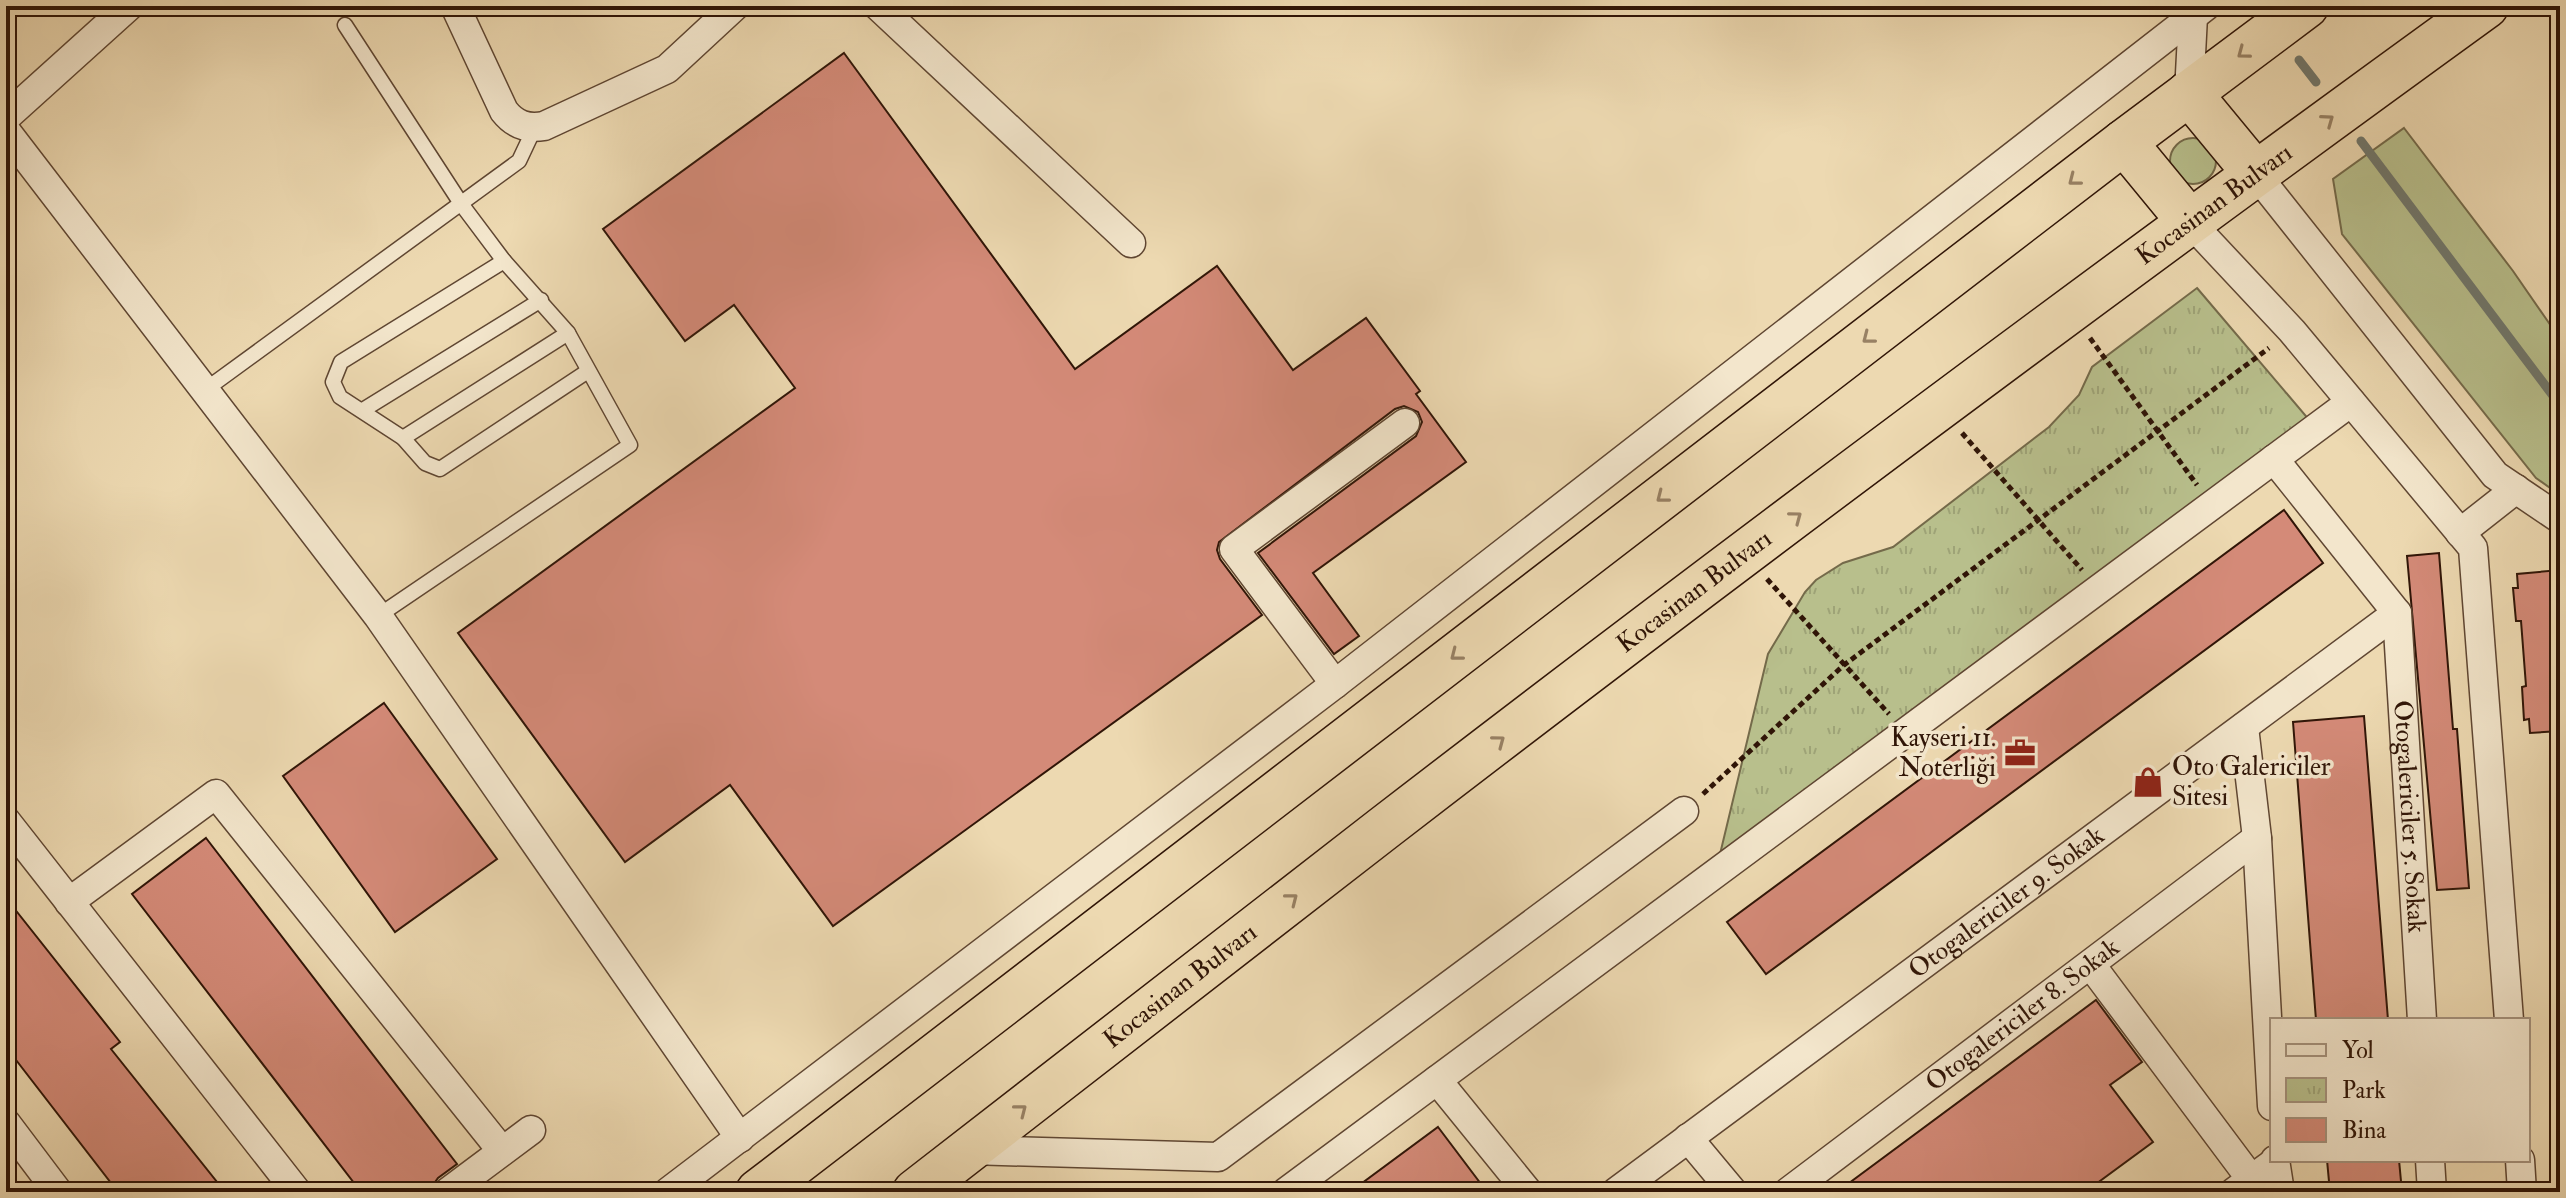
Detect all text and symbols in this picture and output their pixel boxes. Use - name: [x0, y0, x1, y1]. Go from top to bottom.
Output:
- one-way arrow: [2237, 43, 2252, 57]
- one-way arrow: [2319, 116, 2333, 130]
- street label: Kocasinan Bulvarı: [2130, 136, 2299, 272]
- one-way arrow: [2068, 170, 2083, 184]
- one-way arrow: [1862, 329, 1877, 343]
- one-way arrow: [1656, 487, 1671, 501]
- one-way arrow: [1787, 512, 1801, 526]
- street label: Kocasinan Bulvarı: [1611, 523, 1778, 660]
- one-way arrow: [1450, 646, 1465, 660]
- street label: Otogalericiler 5. Sokak: [2386, 699, 2433, 935]
- place label: Kayseri 11. Noterliği: [1890, 722, 1996, 784]
- office icon: Kayseri 11. Noterliği: [2003, 736, 2037, 770]
- one-way arrow: [1490, 737, 1505, 751]
- place label: Oto Galericiler Sitesi: [2172, 751, 2331, 813]
- shop icon: Oto Galericiler Sitesi: [2131, 765, 2165, 799]
- street label: Otogalericiler 9. Sokak: [1902, 819, 2111, 986]
- one-way arrow: [1283, 895, 1298, 909]
- street label: Kocasinan Bulvarı: [1097, 916, 1263, 1055]
- street label: Otogalericiler 8. Sokak: [1919, 931, 2126, 1098]
- legend: [2270, 1018, 2530, 1162]
- text: Yol: [2342, 1035, 2374, 1066]
- text: Park: [2342, 1075, 2386, 1106]
- one-way arrow: [1011, 1105, 1026, 1120]
- text: Bina: [2342, 1115, 2387, 1146]

